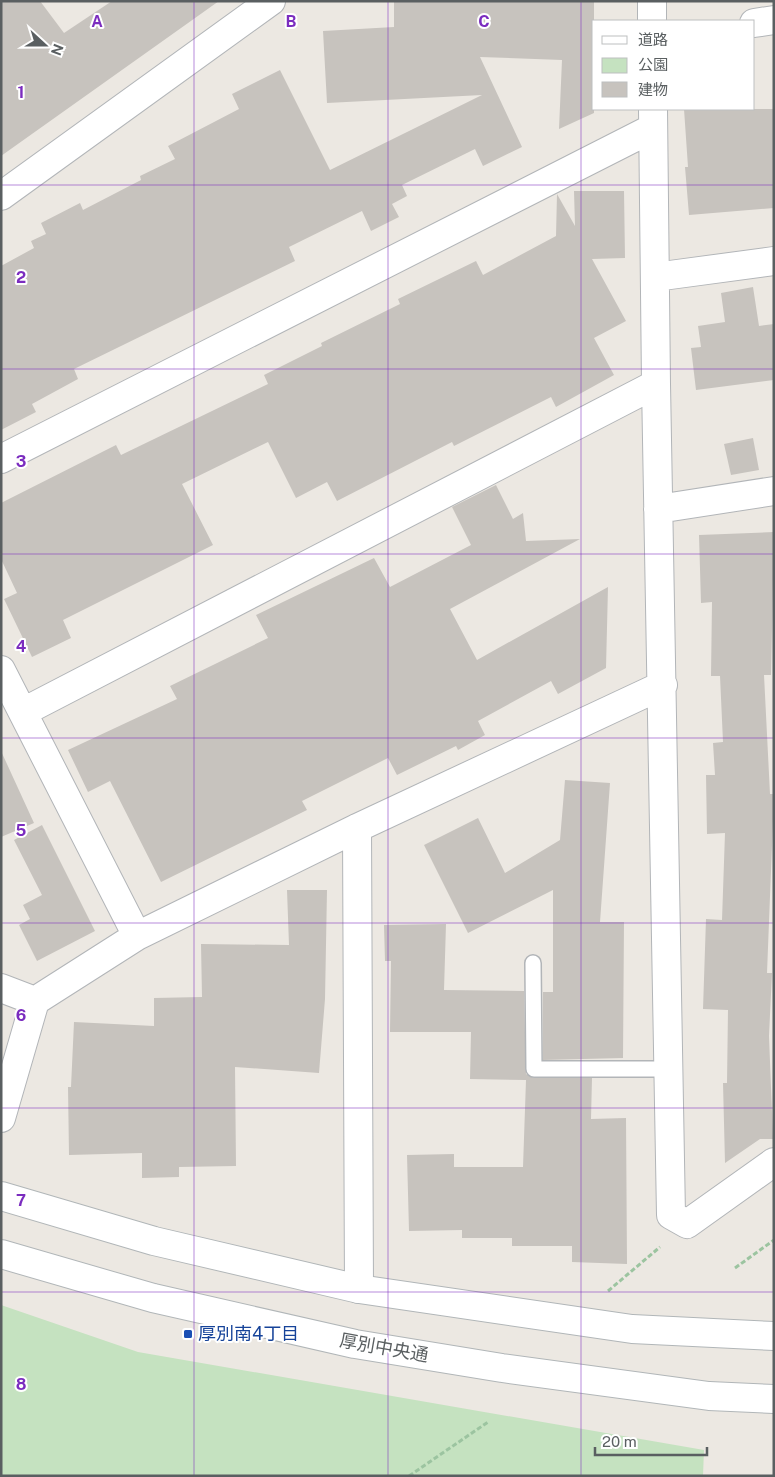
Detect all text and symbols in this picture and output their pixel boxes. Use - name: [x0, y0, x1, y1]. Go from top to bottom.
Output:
- text: A: [91, 12, 103, 31]
- text: B: [286, 12, 297, 31]
- text: C: [478, 12, 490, 31]
- north arrow: [20, 20, 70, 70]
- legend: [592, 20, 755, 110]
- text: 道路: [638, 31, 668, 48]
- text: N: [48, 42, 67, 58]
- text: 公園: [638, 56, 668, 73]
- text: 建物: [638, 81, 668, 98]
- text: 1: [18, 83, 24, 102]
- text: 2: [16, 268, 26, 287]
- text: 3: [16, 452, 26, 471]
- text: 4: [16, 637, 27, 656]
- text: 5: [16, 821, 27, 840]
- text: 6: [16, 1006, 26, 1025]
- text: 7: [16, 1191, 26, 1210]
- place label: 厚別南4丁目: [198, 1323, 299, 1344]
- marker: 厚別南4丁目: [182, 1328, 194, 1340]
- street label: 厚別中央通: [338, 1329, 430, 1366]
- text: 8: [16, 1375, 27, 1394]
- scale bar: [595, 1424, 708, 1456]
- text: 20 m: [602, 1433, 637, 1450]

